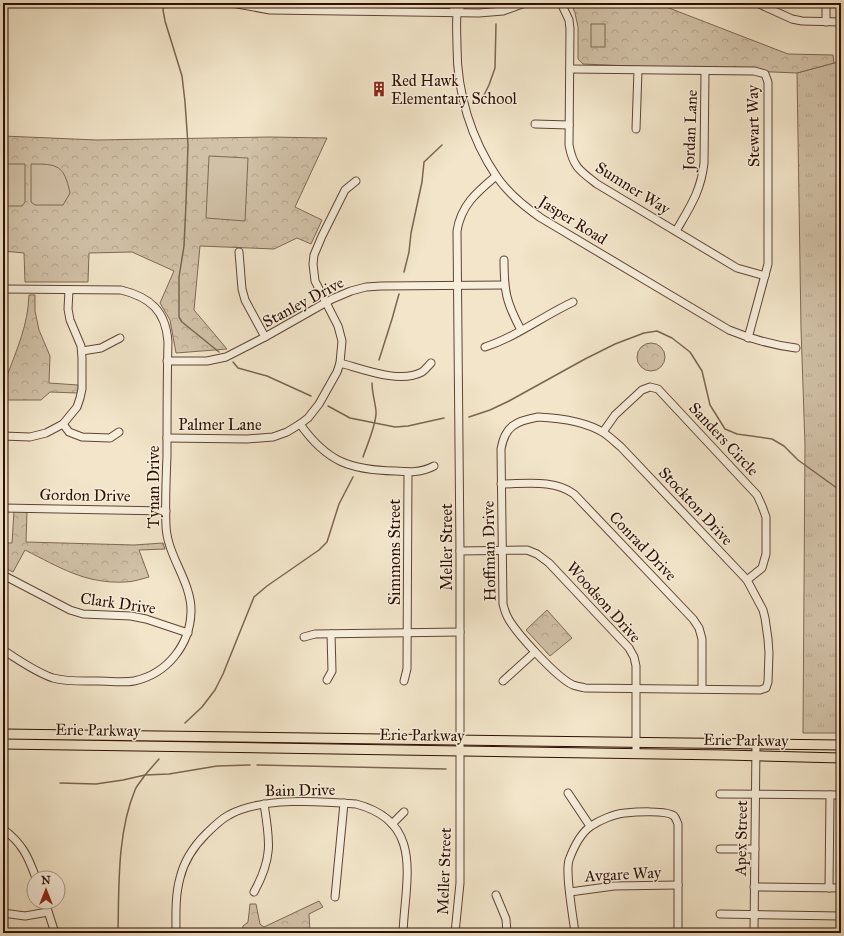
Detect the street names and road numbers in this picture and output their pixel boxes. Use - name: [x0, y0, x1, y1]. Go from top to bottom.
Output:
- street label: Stewart Way: [743, 84, 763, 167]
- street label: Jordan Lane: [679, 89, 702, 173]
- street label: Sumner Way: [592, 158, 674, 219]
- street label: Jasper Road: [533, 191, 611, 249]
- street label: Stanley Drive: [259, 273, 347, 331]
- street label: Sanders Circle: [685, 398, 763, 480]
- street label: Palmer Lane: [178, 415, 262, 434]
- street label: Tynan Drive: [144, 445, 163, 528]
- street label: Stockton Drive: [655, 463, 737, 549]
- street label: Gordon Drive: [39, 485, 131, 505]
- street label: Simmons Street: [385, 499, 404, 605]
- street label: Hoffman Drive: [479, 500, 499, 602]
- street label: Meller Street: [437, 503, 456, 591]
- street label: Conrad Drive: [605, 507, 681, 585]
- street label: Woodson Drive: [563, 558, 645, 647]
- street label: Clark Drive: [79, 588, 157, 618]
- street label: Erie Parkway: [55, 720, 141, 740]
- street label: Erie Parkway: [379, 725, 465, 745]
- street label: Erie Parkway: [703, 730, 789, 750]
- street label: Bain Drive: [264, 780, 336, 800]
- street label: Apex Street: [731, 800, 751, 877]
- street label: Meller Street: [433, 827, 455, 915]
- street label: Avgare Way: [583, 862, 662, 887]

